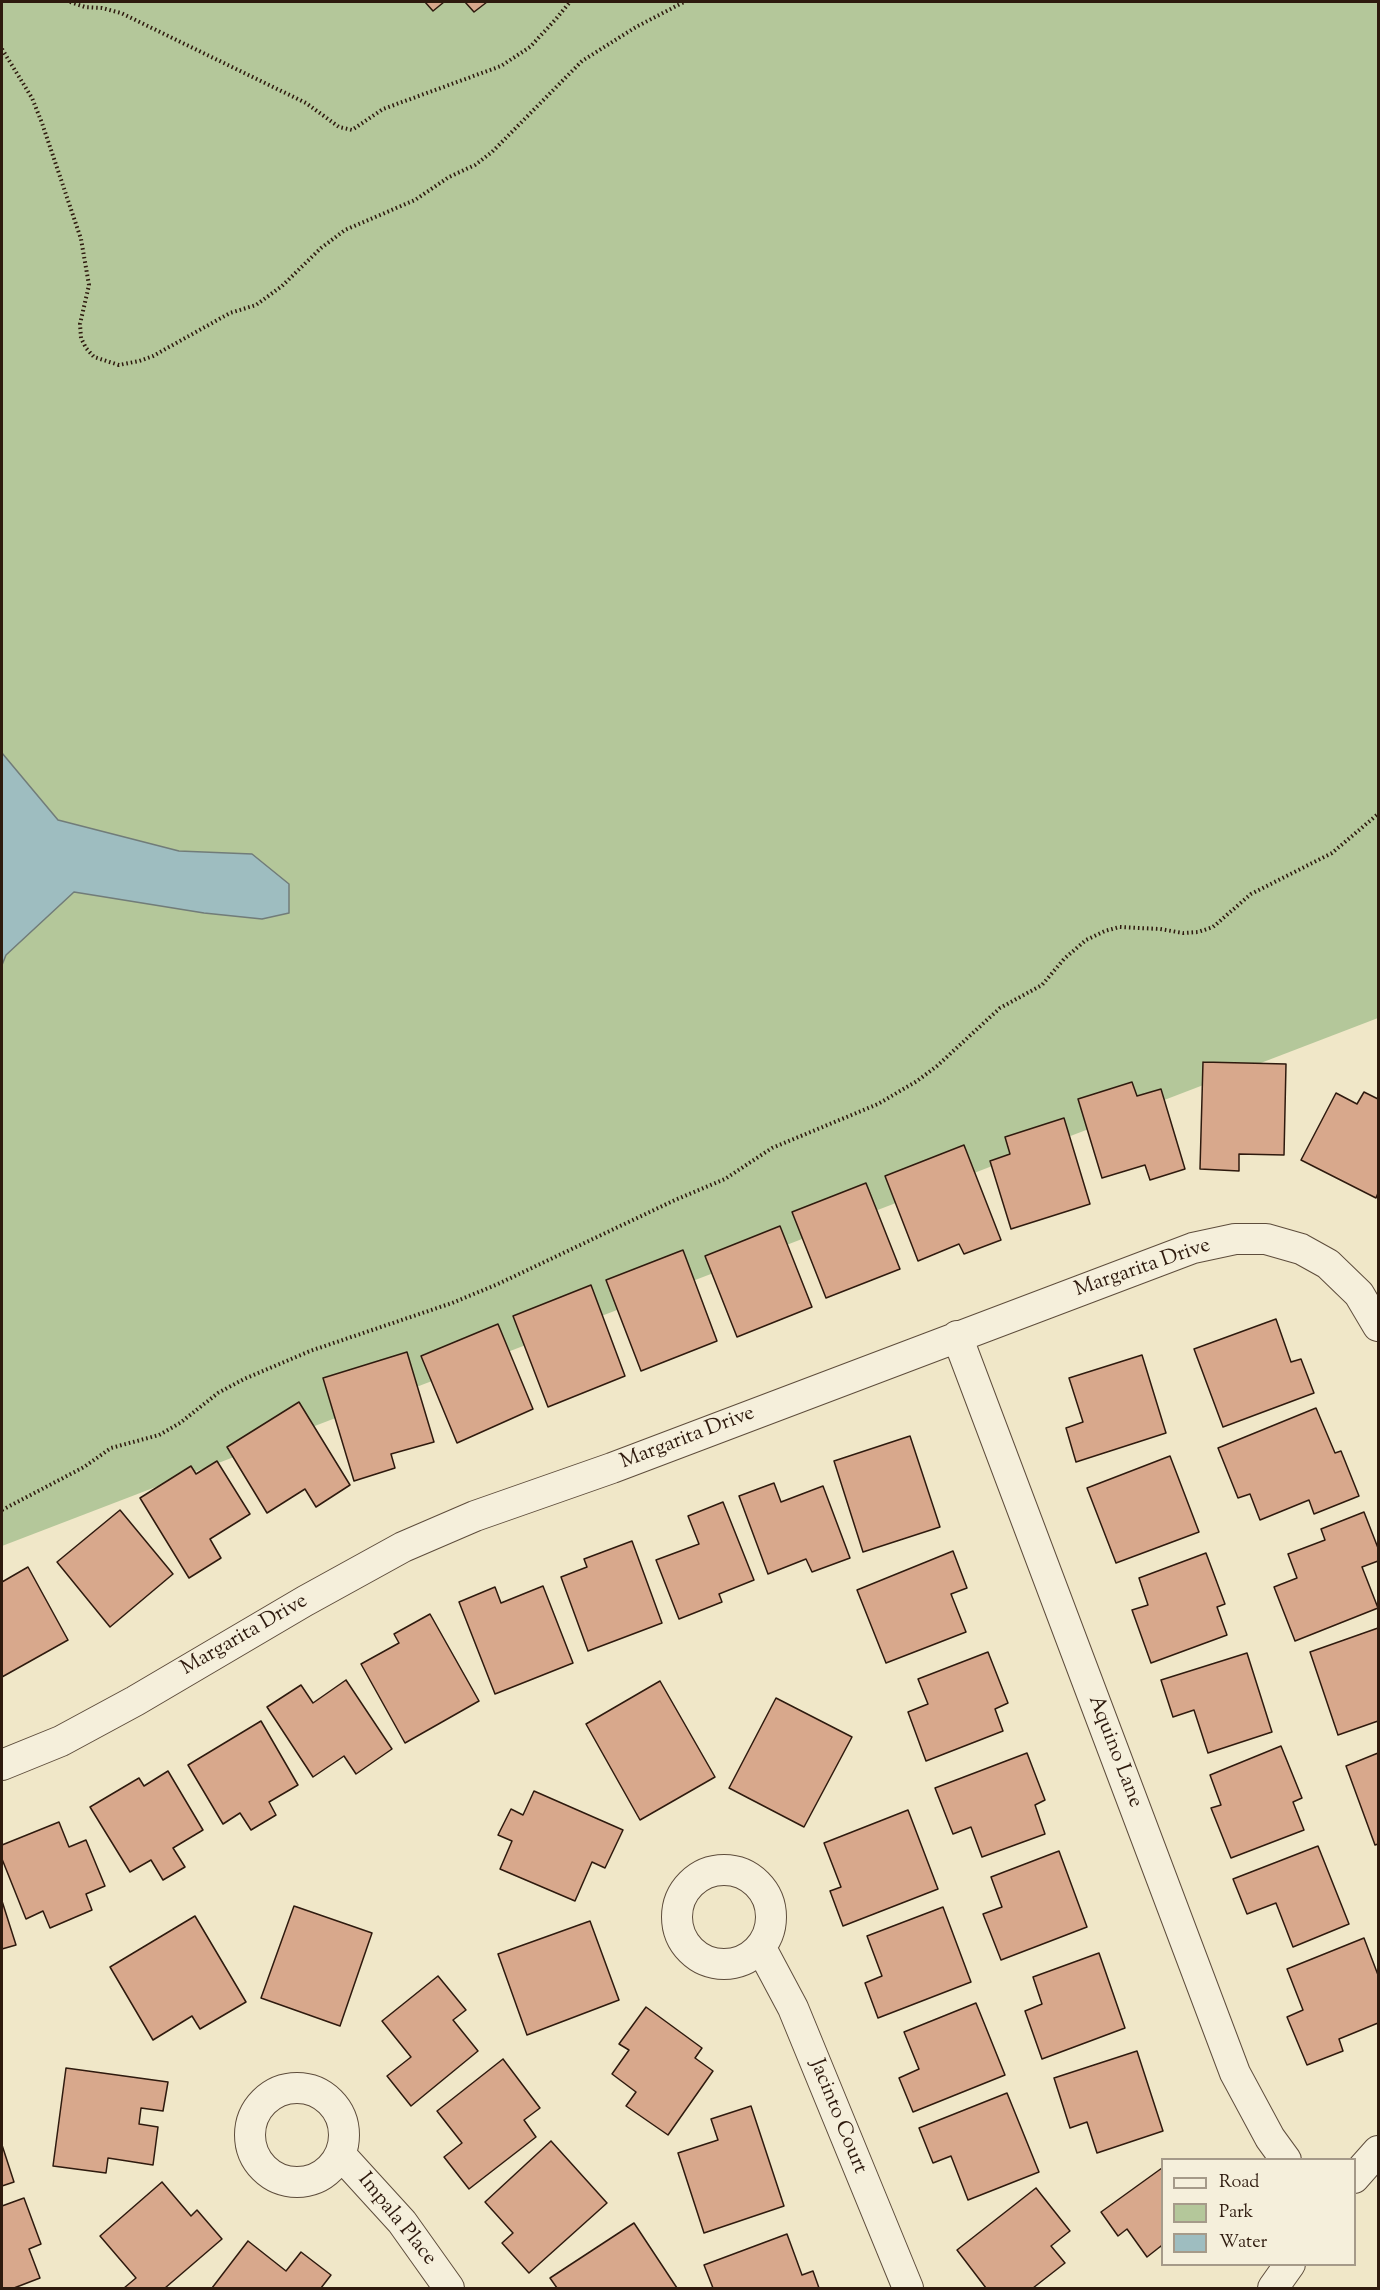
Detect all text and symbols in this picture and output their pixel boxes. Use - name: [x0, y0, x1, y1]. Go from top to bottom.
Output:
- street label: Margarita Drive: [1072, 1234, 1214, 1304]
- street label: Margarita Drive: [617, 1402, 759, 1476]
- street label: Margarita Drive: [177, 1590, 313, 1682]
- street label: Aquino Lane: [1081, 1692, 1147, 1812]
- street label: Jacinto Court: [803, 2056, 871, 2178]
- legend: [1161, 2158, 1356, 2266]
- street label: Impala Place: [351, 2169, 441, 2271]
- text: Road: [1219, 2170, 1259, 2196]
- text: Park: [1219, 2200, 1253, 2226]
- text: Water: [1219, 2230, 1267, 2256]

